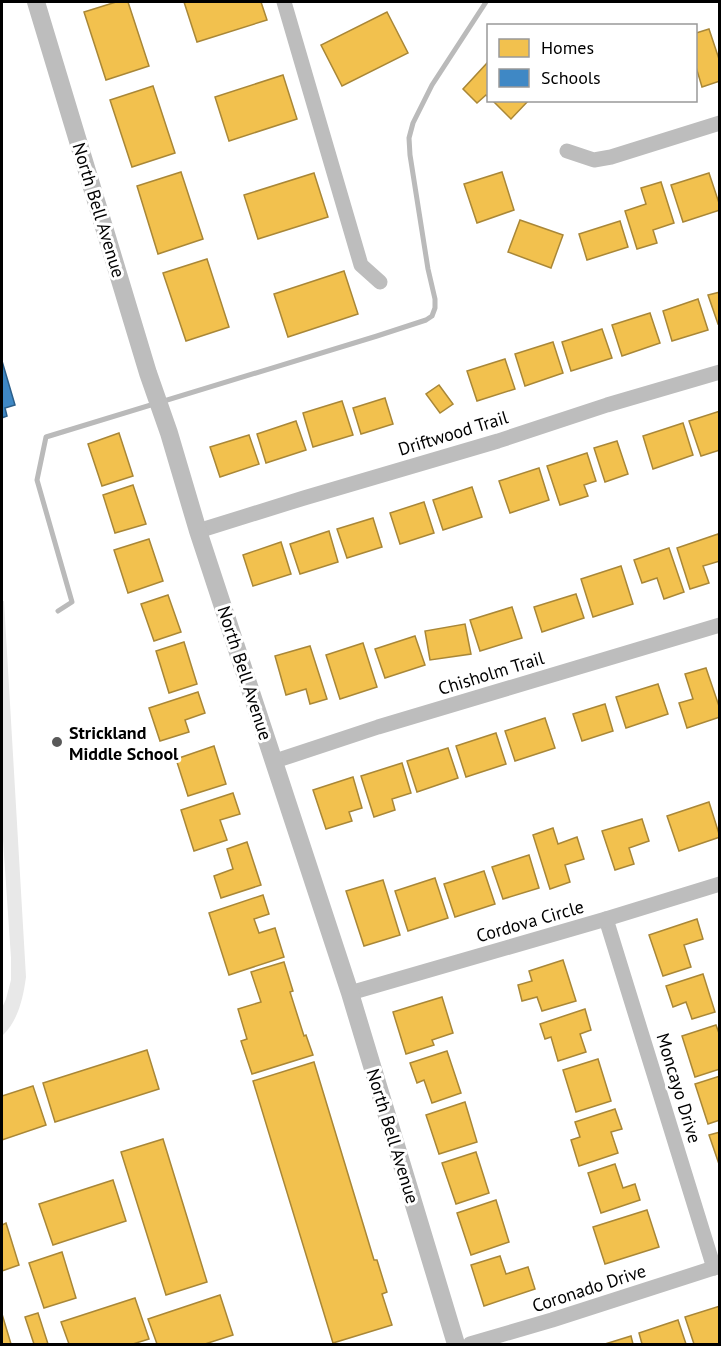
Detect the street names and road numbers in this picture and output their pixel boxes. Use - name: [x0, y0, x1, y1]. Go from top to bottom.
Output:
- street label: North Bell Avenue: [68, 140, 130, 280]
- street label: Driftwood Trail: [395, 405, 511, 461]
- street label: North Bell Avenue: [212, 603, 278, 743]
- street label: Chisholm Trail: [435, 646, 547, 700]
- street label: Cordova Circle: [474, 895, 586, 947]
- street label: Moncayo Drive: [651, 1030, 707, 1146]
- street label: North Bell Avenue: [362, 1066, 424, 1206]
- street label: Coronado Drive: [529, 1259, 649, 1317]

